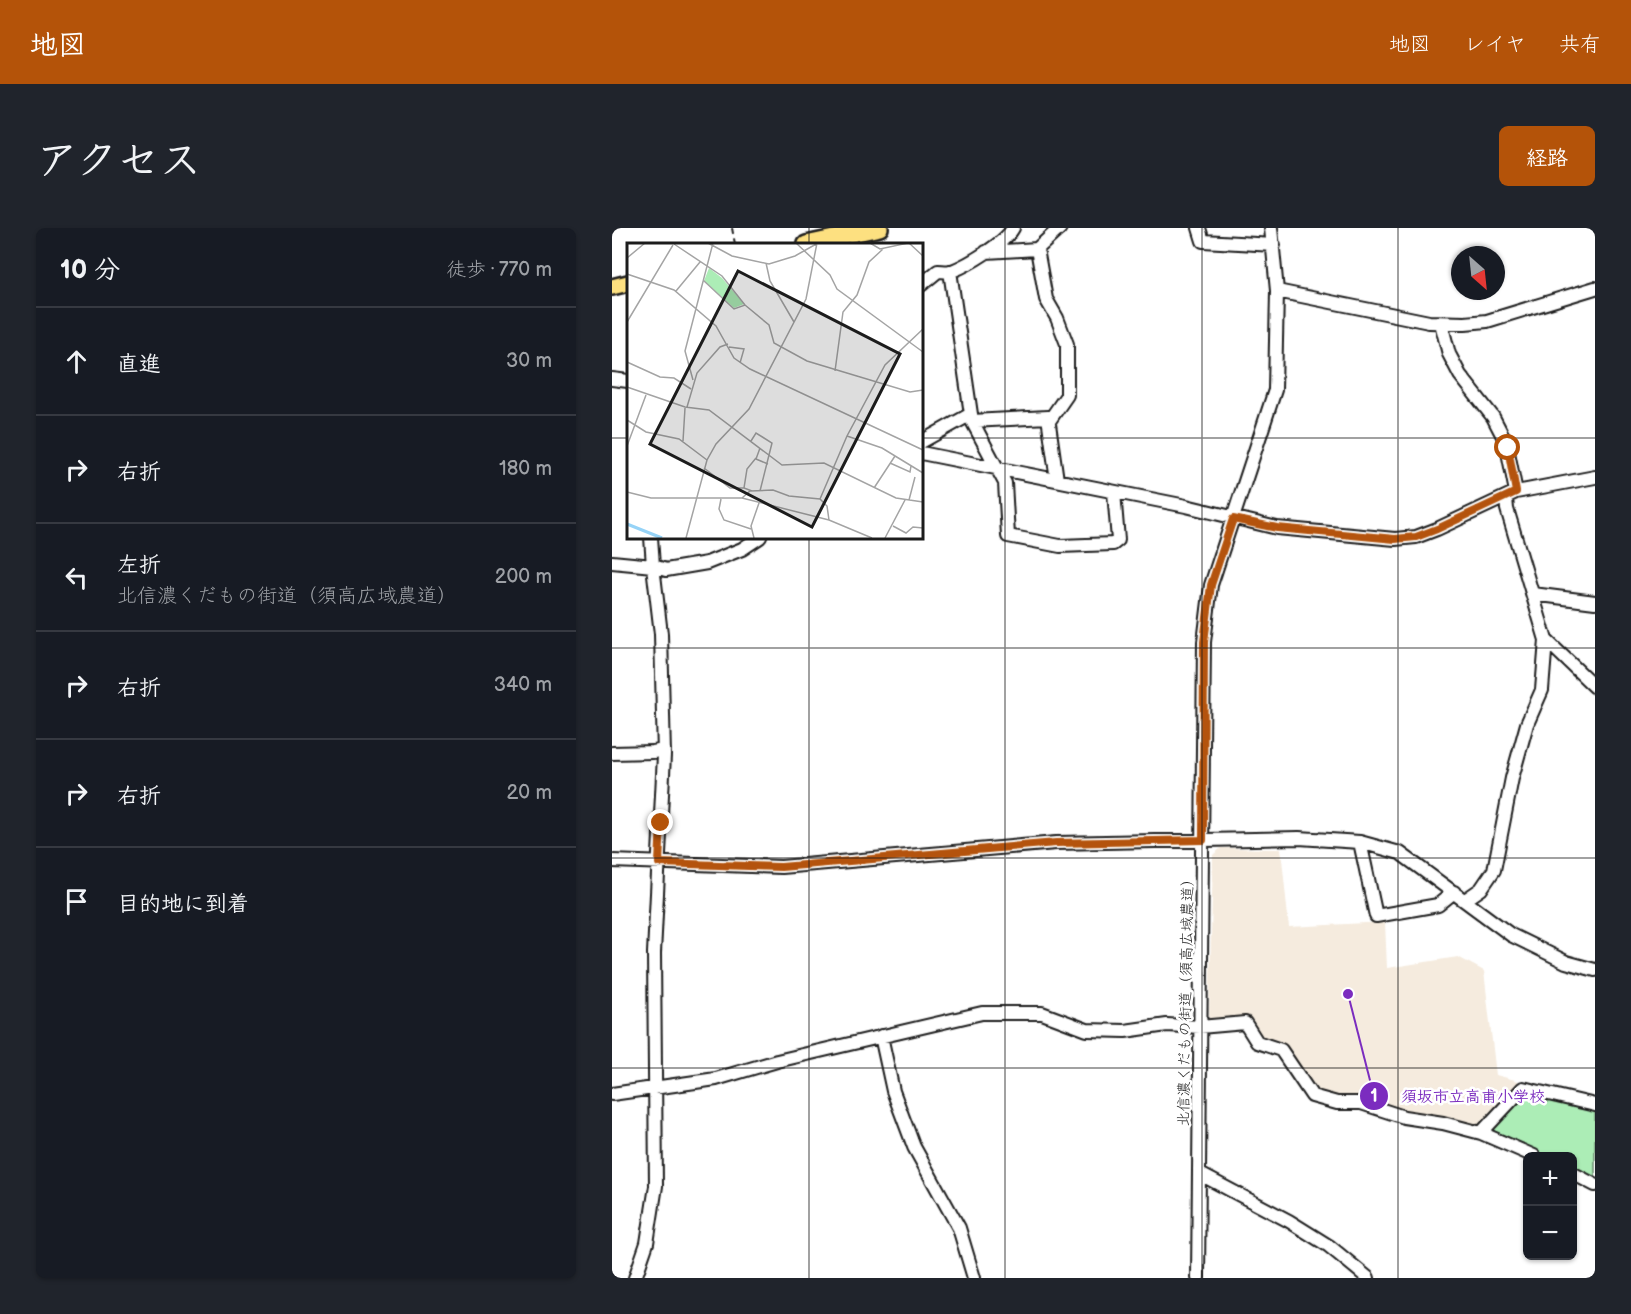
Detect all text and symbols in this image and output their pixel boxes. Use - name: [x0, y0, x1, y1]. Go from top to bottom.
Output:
- text: 地図: [30, 29, 86, 62]
- text: 地図: [1389, 32, 1431, 57]
- text: レイヤ: [1464, 32, 1526, 57]
- text: 共有: [1559, 32, 1601, 57]
- button: 経路: [1499, 126, 1595, 186]
- text: アクセス: [36, 136, 201, 187]
- inset map: [627, 243, 922, 538]
- north arrow: [1451, 246, 1505, 300]
- text: 10 分: [60, 255, 120, 286]
- text: 徒歩 · 770 m: [446, 258, 552, 282]
- icon: ahead: [60, 345, 93, 378]
- text: 30 m: [506, 349, 552, 373]
- text: 直進: [117, 351, 161, 378]
- route start: [1494, 434, 1520, 460]
- icon: right: [60, 453, 93, 486]
- text: 180 m: [499, 457, 552, 481]
- text: 右折: [117, 459, 161, 486]
- text: 左折: [117, 552, 161, 579]
- icon: left: [60, 561, 93, 594]
- text: 200 m: [495, 565, 552, 589]
- text: 北信濃くだもの街道（須高広域農道）: [117, 584, 457, 608]
- icon: right: [60, 669, 93, 702]
- text: 340 m: [494, 673, 552, 697]
- text: 右折: [117, 675, 161, 702]
- icon: right: [60, 777, 93, 810]
- text: 20 m: [507, 781, 552, 805]
- text: 右折: [117, 783, 161, 810]
- route end: [647, 809, 673, 835]
- street label: 北信濃くだもの街道（須高広域農道）: [1174, 871, 1198, 1127]
- icon: arrive: [60, 885, 93, 918]
- text: 目的地に到着: [117, 891, 249, 918]
- callout: 須坂市立高甫小学校: [1359, 1079, 1557, 1113]
- text: 1: [1370, 1086, 1378, 1107]
- text: 須坂市立高甫小学校: [1401, 1088, 1545, 1107]
- map controls: [1523, 1152, 1577, 1260]
- button: +: [1523, 1152, 1577, 1206]
- button: −: [1523, 1206, 1577, 1260]

